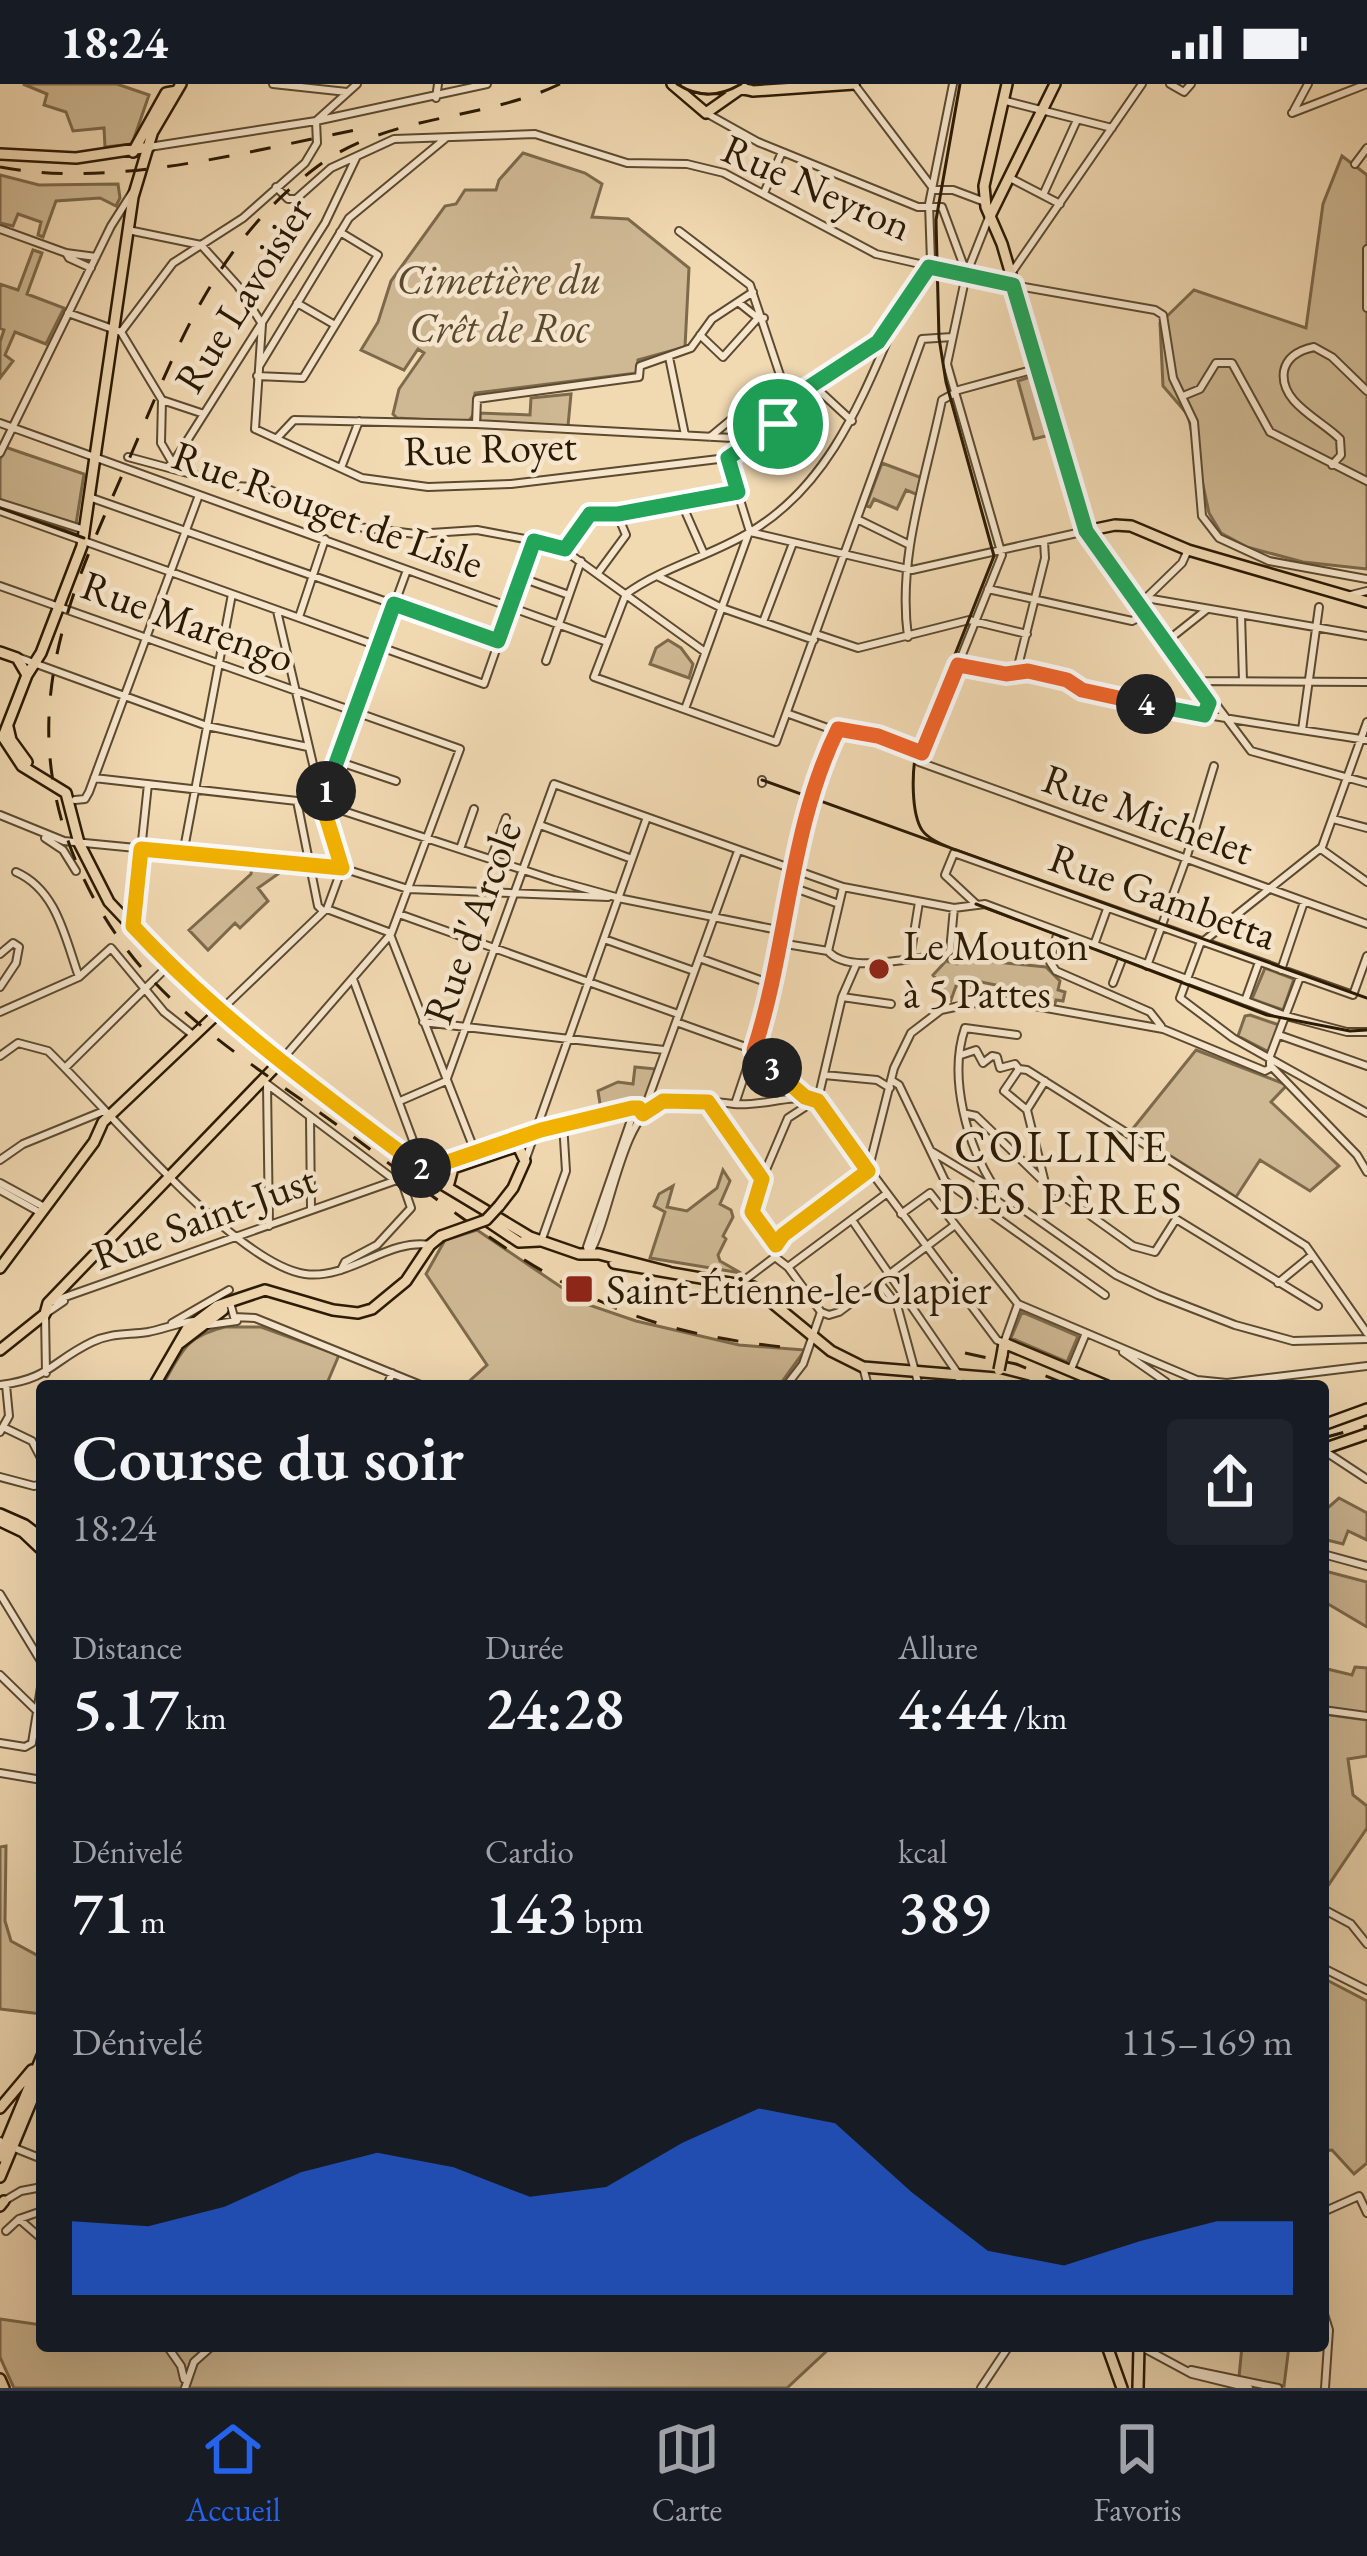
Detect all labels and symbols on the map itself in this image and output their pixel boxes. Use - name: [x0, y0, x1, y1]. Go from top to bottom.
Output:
- street label: Rue Neyron: [714, 121, 920, 253]
- street label: Rue Lavoisier: [161, 187, 325, 403]
- park label: Cimetière du Crêt de Roc: [396, 252, 602, 355]
- pin: [727, 373, 829, 475]
- street label: Rue Royet: [402, 417, 578, 479]
- street label: Rue Rouget de Lisle: [165, 427, 491, 591]
- street label: Rue Marengo: [74, 557, 302, 685]
- pin: 4: [1116, 674, 1176, 734]
- street label: Rue Michelet: [1035, 751, 1261, 877]
- pin: 1: [296, 761, 356, 821]
- street label: Rue d'Arcole: [410, 813, 534, 1031]
- street label: Rue Gambetta: [1042, 829, 1284, 963]
- place label: Le Mouton à 5 Pattes: [903, 918, 1088, 1021]
- marker: Le Mouton à 5 Pattes: [866, 956, 892, 982]
- pin: 3: [742, 1038, 802, 1098]
- district label: COLLINE DES PÈRES: [940, 1117, 1184, 1227]
- pin: 2: [391, 1138, 451, 1198]
- street label: Rue Saint-Just: [85, 1151, 323, 1283]
- place label: Saint-Étienne-le-Clapier: [606, 1262, 992, 1317]
- marker: Saint-Étienne-le-Clapier: [563, 1273, 595, 1305]

